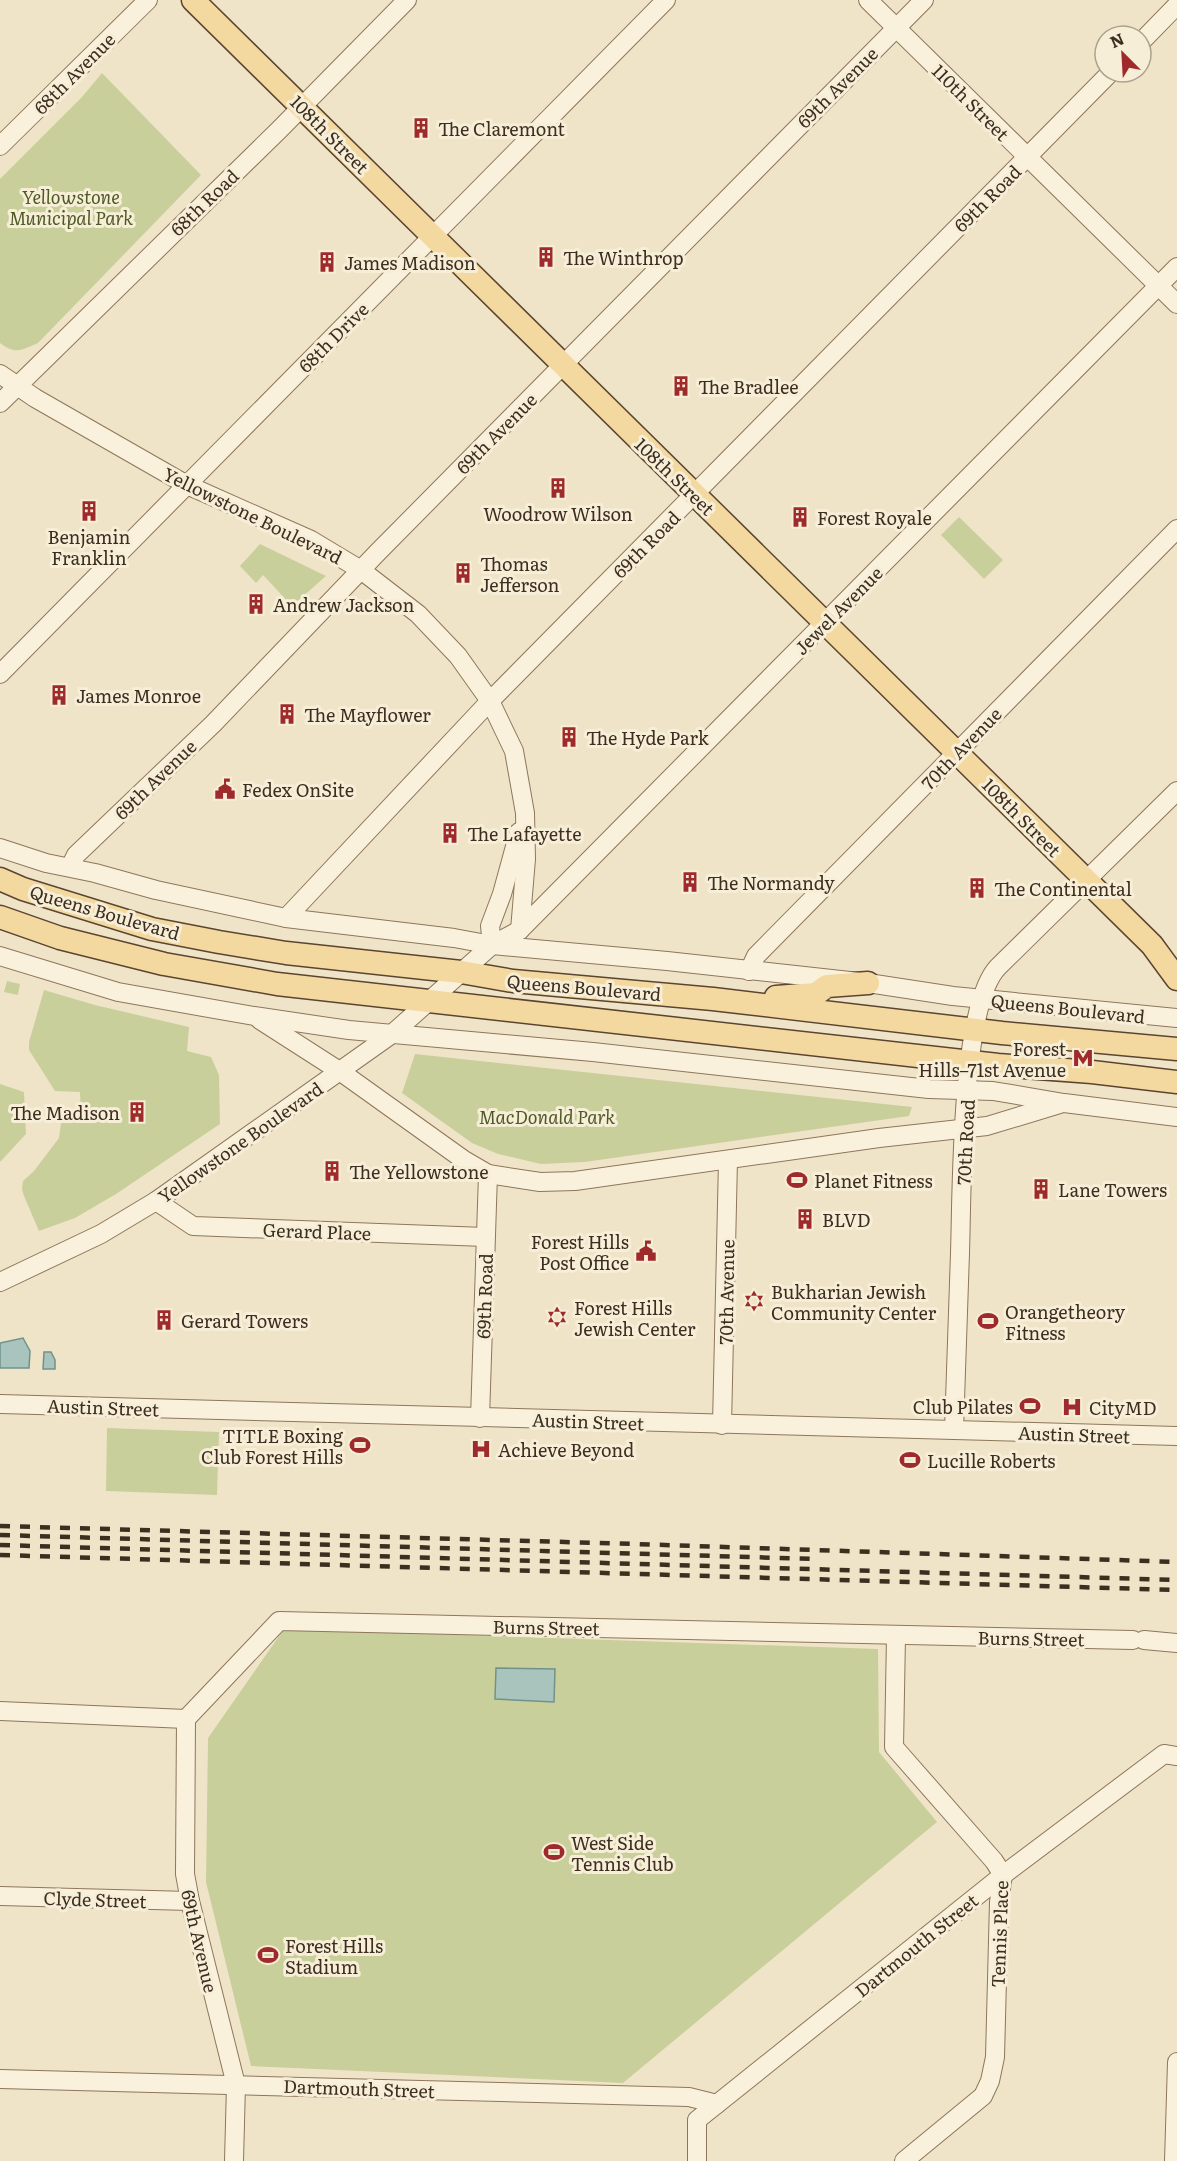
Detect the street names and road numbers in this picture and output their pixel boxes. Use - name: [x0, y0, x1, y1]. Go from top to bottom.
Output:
- street label: 68th Avenue: [27, 26, 121, 120]
- street label: 69th Avenue: [790, 40, 884, 134]
- street label: 110th Street: [926, 57, 1016, 147]
- street label: 108th Street: [284, 88, 376, 180]
- street label: 69th Road: [947, 158, 1027, 238]
- street label: 68th Road: [164, 162, 244, 242]
- street label: 68th Drive: [292, 296, 374, 378]
- street label: 69th Avenue: [449, 386, 543, 480]
- street label: 108th Street: [629, 431, 722, 522]
- street label: Yellowstone Boulevard: [159, 460, 347, 570]
- street label: 69th Road: [606, 504, 686, 584]
- street label: Jewel Avenue: [788, 560, 888, 660]
- street label: 70th Avenue: [915, 701, 1007, 795]
- street label: 69th Avenue: [108, 733, 202, 825]
- street label: 108th Street: [976, 771, 1068, 863]
- street label: Queens Boulevard: [27, 878, 183, 946]
- street label: Queens Boulevard: [506, 967, 662, 1007]
- street label: Queens Boulevard: [990, 986, 1146, 1030]
- street label: Yellowstone Boulevard: [152, 1075, 328, 1209]
- street label: 70th Road: [949, 1098, 981, 1186]
- street label: Gerard Place: [262, 1216, 372, 1246]
- street label: 70th Avenue: [712, 1239, 740, 1345]
- street label: 69th Road: [469, 1253, 499, 1339]
- street label: Austin Street: [46, 1392, 160, 1422]
- street label: Austin Street: [531, 1406, 645, 1436]
- street label: Austin Street: [1017, 1419, 1131, 1449]
- street label: Burns Street: [492, 1613, 600, 1641]
- street label: Burns Street: [977, 1624, 1085, 1652]
- street label: Tennis Place: [984, 1880, 1014, 1988]
- street label: Clyde Street: [43, 1884, 148, 1914]
- street label: Dartmouth Street: [849, 1886, 984, 2003]
- street label: 69th Avenue: [175, 1887, 225, 1995]
- street label: Dartmouth Street: [283, 2072, 436, 2104]

